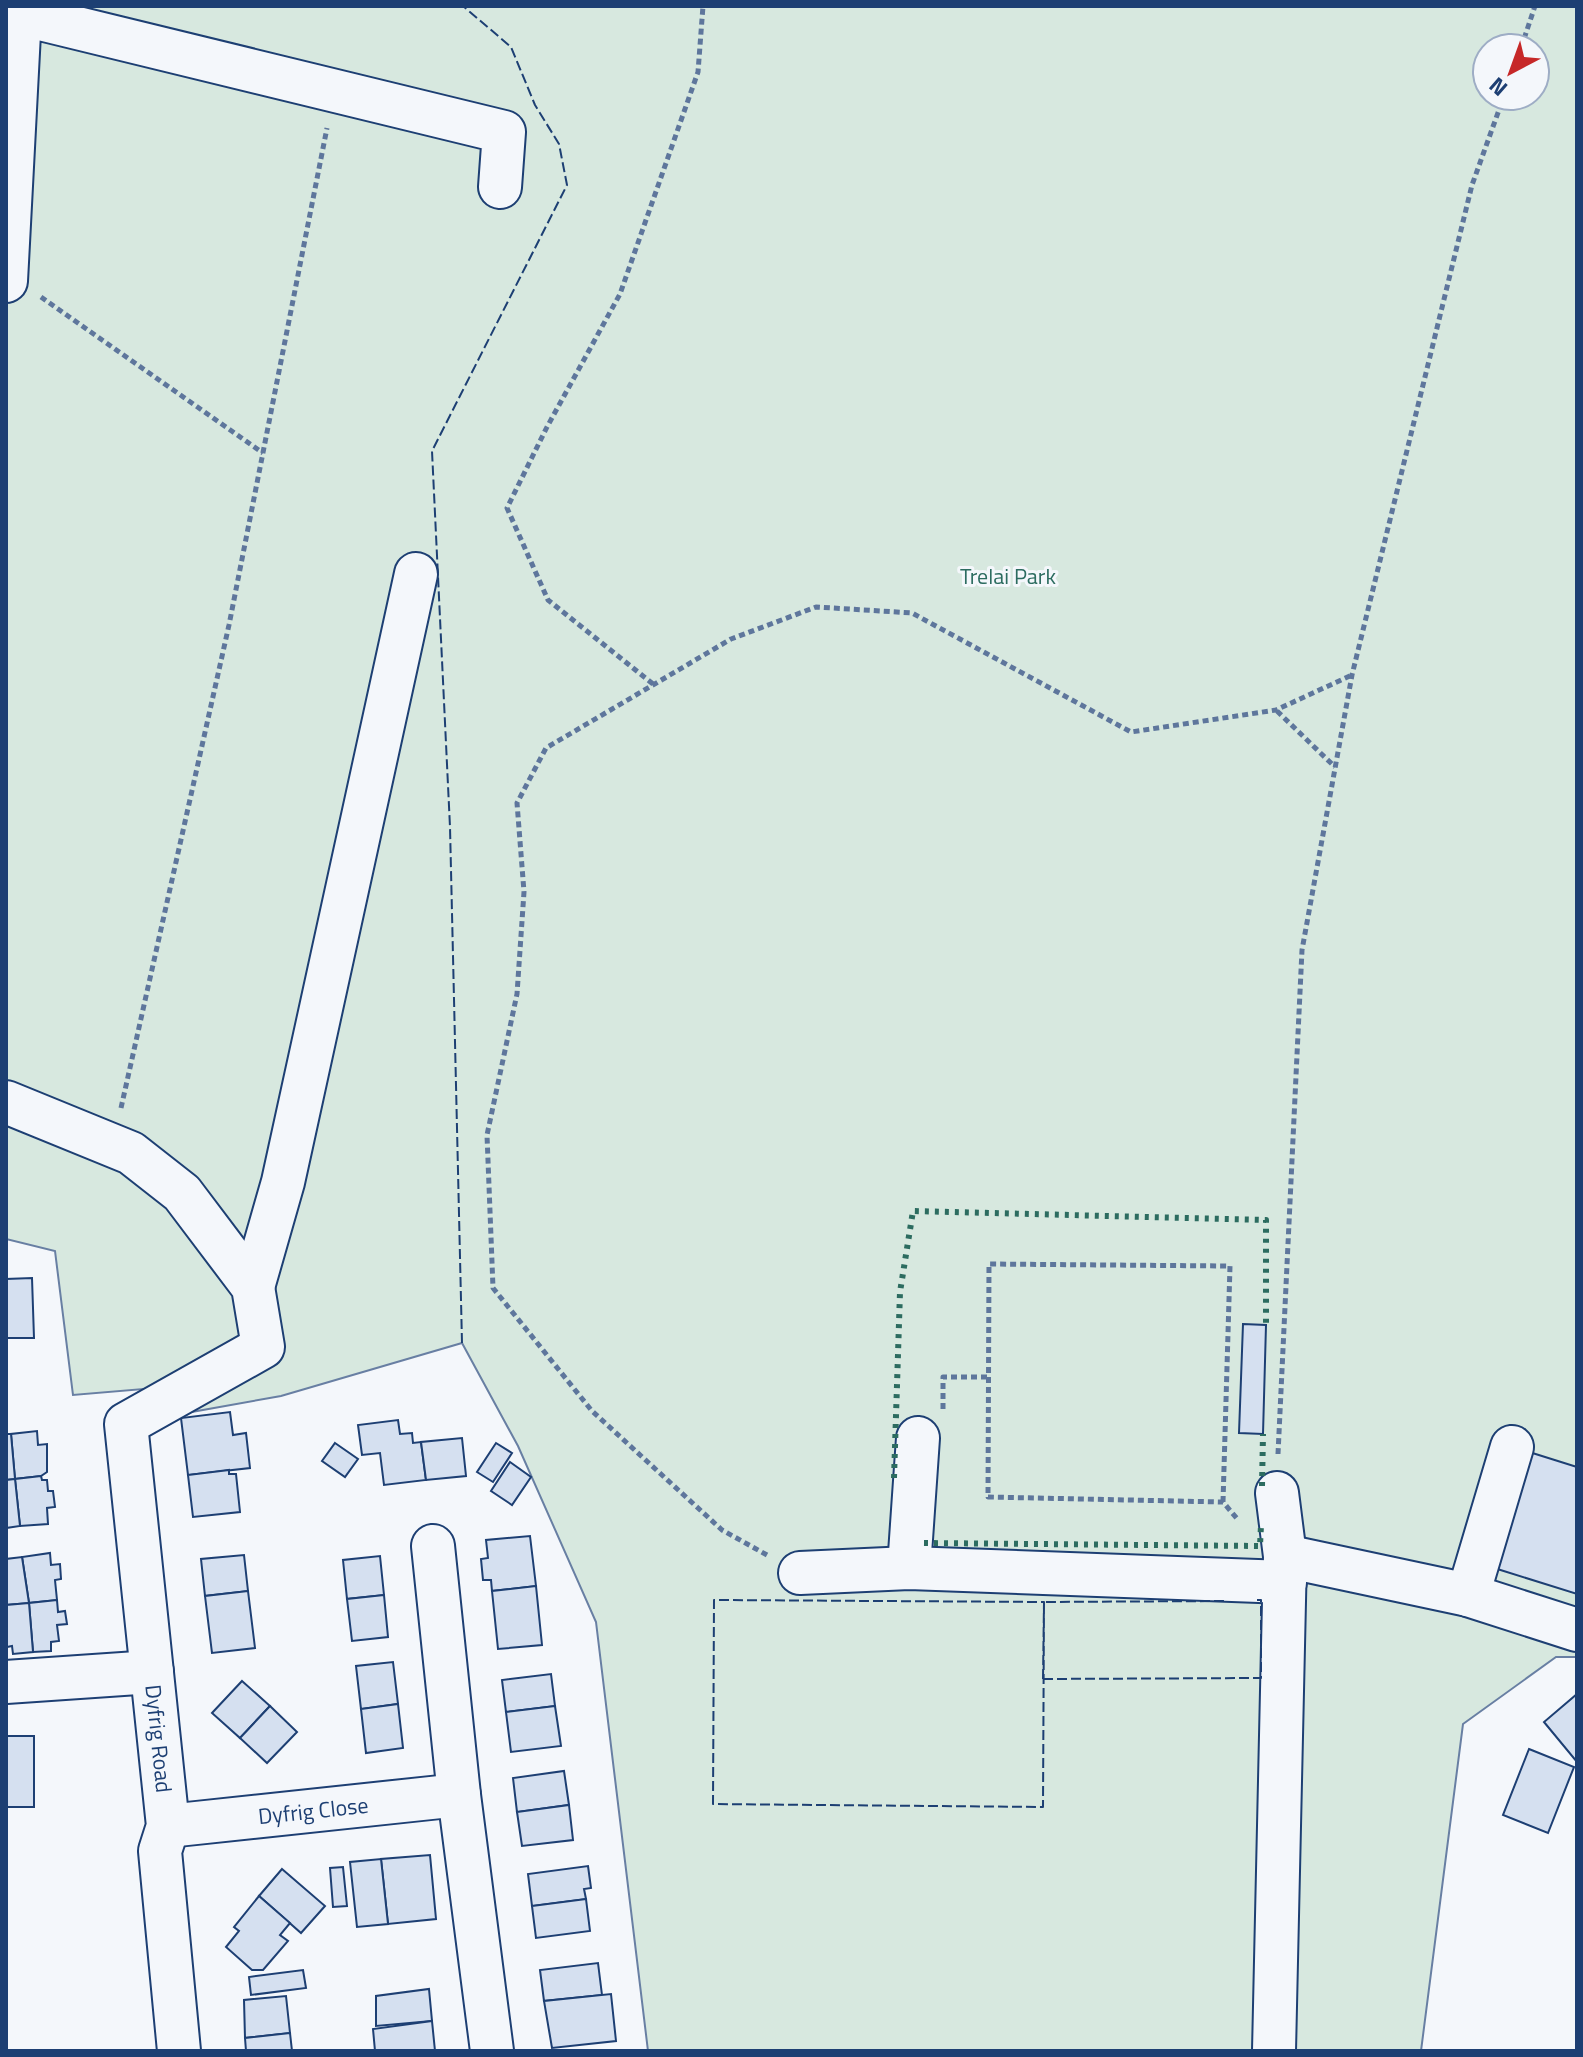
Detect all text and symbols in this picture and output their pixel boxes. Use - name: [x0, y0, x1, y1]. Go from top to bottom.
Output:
- north arrow: [1471, 32, 1551, 112]
- text: N: [1481, 69, 1515, 105]
- park label: Trelai Park: [960, 559, 1056, 593]
- street label: Dyfrig Road: [136, 1683, 181, 1794]
- street label: Dyfrig Close: [256, 1788, 370, 1833]

